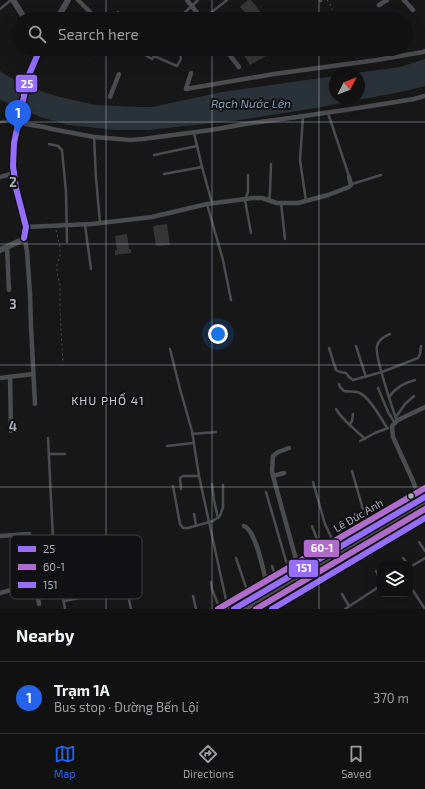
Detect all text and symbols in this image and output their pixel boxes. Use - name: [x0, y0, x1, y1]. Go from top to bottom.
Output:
- search box: [12, 12, 413, 56]
- icon: search: [26, 23, 48, 45]
- text: Search here: [58, 25, 139, 43]
- north arrow: [329, 68, 365, 104]
- line badge: 25: [15, 74, 38, 93]
- text: 25: [21, 77, 33, 90]
- water label: Rạch Nước Lên: [211, 96, 291, 111]
- pin: 1: [5, 100, 31, 133]
- text: 2: [9, 174, 17, 190]
- text: 3: [9, 296, 17, 312]
- your location: [208, 324, 228, 344]
- district label: KHU PHỐ 41: [71, 392, 145, 407]
- text: 4: [9, 418, 17, 434]
- unlabelled marker: [406, 491, 416, 501]
- street label: Lê Đức Anh: [331, 496, 385, 534]
- legend: [10, 535, 142, 599]
- line badge: 60-1: [303, 539, 340, 558]
- text: 60-1: [311, 541, 333, 554]
- text: 25: [43, 542, 55, 555]
- line badge: 151: [288, 559, 319, 578]
- text: 60-1: [43, 560, 65, 573]
- text: 151: [296, 561, 312, 574]
- map controls: [377, 561, 413, 597]
- button: layers: [377, 561, 413, 597]
- text: 151: [43, 578, 58, 591]
- text: Nearby: [16, 625, 74, 645]
- text: Trạm 1A: [54, 681, 110, 699]
- text: 1: [26, 690, 32, 706]
- text: 370 m: [373, 690, 409, 706]
- text: Bus stop · Đường Bến Lội: [54, 699, 199, 715]
- tab: Map: [54, 743, 76, 780]
- tab: Directions: [183, 743, 234, 780]
- tab: Saved: [341, 743, 371, 780]

